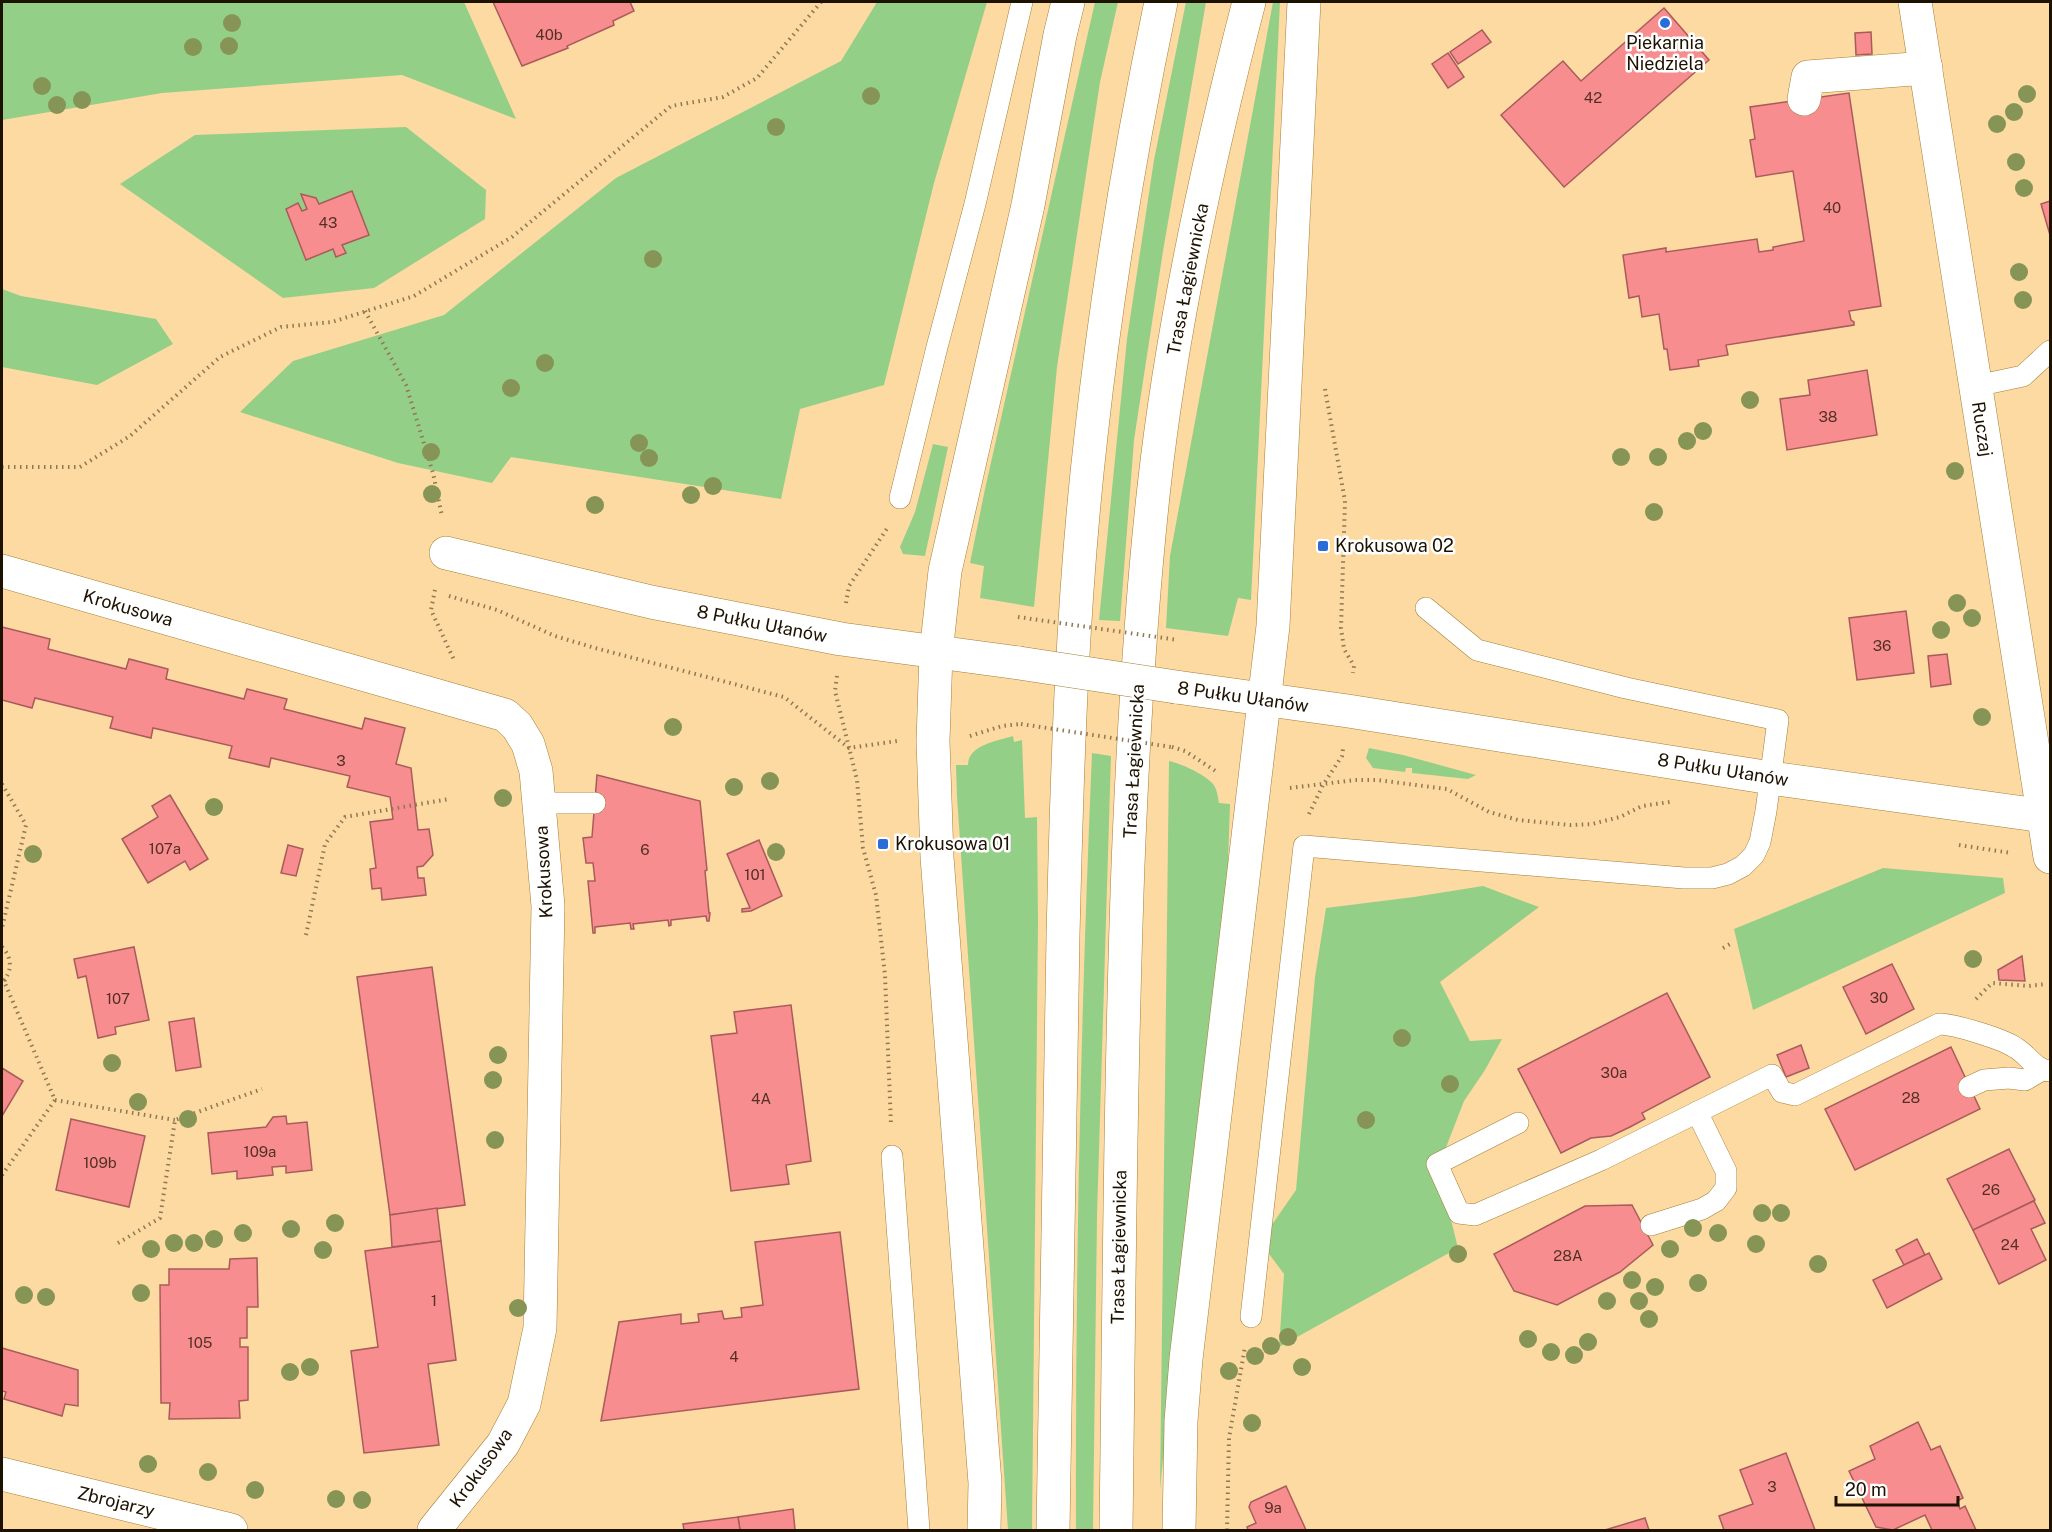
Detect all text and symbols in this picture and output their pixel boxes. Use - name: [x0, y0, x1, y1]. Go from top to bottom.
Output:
- marker: Piekarnia Niedziela: [1658, 16, 1672, 30]
- house number: 40b: [535, 26, 563, 43]
- place label: Piekarnia Niedziela: [1626, 32, 1704, 74]
- house number: 42: [1584, 89, 1602, 106]
- house number: 40: [1823, 199, 1841, 216]
- street label: Trasa Łagiewnicka: [1162, 201, 1213, 357]
- house number: 43: [319, 214, 337, 231]
- street label: Ruczaj: [1968, 400, 1997, 458]
- house number: 38: [1818, 408, 1838, 425]
- place label: Krokusowa 02: [1335, 535, 1454, 556]
- marker: Krokusowa 02: [1316, 539, 1330, 553]
- street label: Krokusowa: [81, 585, 176, 630]
- street label: 8 Pułku Ułanów: [695, 601, 829, 646]
- house number: 36: [1873, 637, 1891, 654]
- street label: 8 Pułku Ułanów: [1176, 677, 1310, 716]
- street label: Trasa Łagiewnicka: [1119, 683, 1148, 839]
- street label: 8 Pułku Ułanów: [1656, 749, 1790, 790]
- house number: 3: [336, 752, 346, 769]
- street label: Krokusowa: [531, 825, 556, 919]
- place label: Krokusowa 01: [895, 833, 1010, 854]
- marker: Krokusowa 01: [876, 837, 890, 851]
- house number: 107a: [149, 840, 181, 857]
- house number: 6: [640, 841, 650, 858]
- house number: 101: [744, 866, 766, 883]
- house number: 30: [1870, 989, 1888, 1006]
- house number: 107: [106, 990, 130, 1007]
- house number: 30a: [1601, 1064, 1627, 1081]
- house number: 28: [1902, 1089, 1920, 1106]
- house number: 4A: [751, 1090, 771, 1107]
- house number: 109a: [244, 1143, 276, 1160]
- house number: 109b: [83, 1154, 117, 1171]
- street label: Trasa Łagiewnicka: [1107, 1170, 1130, 1324]
- house number: 26: [1982, 1181, 2000, 1198]
- house number: 24: [2001, 1236, 2019, 1253]
- house number: 28A: [1553, 1247, 1583, 1264]
- house number: 1: [431, 1292, 437, 1309]
- house number: 105: [188, 1334, 212, 1351]
- house number: 4: [729, 1348, 739, 1365]
- street label: Krokusowa: [445, 1424, 516, 1511]
- scale bar: [1836, 1469, 1958, 1507]
- house number: 3: [1767, 1478, 1777, 1495]
- text: 20 m: [1845, 1479, 1887, 1500]
- street label: Zbrojarzy: [75, 1482, 157, 1521]
- house number: 9a: [1264, 1499, 1282, 1516]

